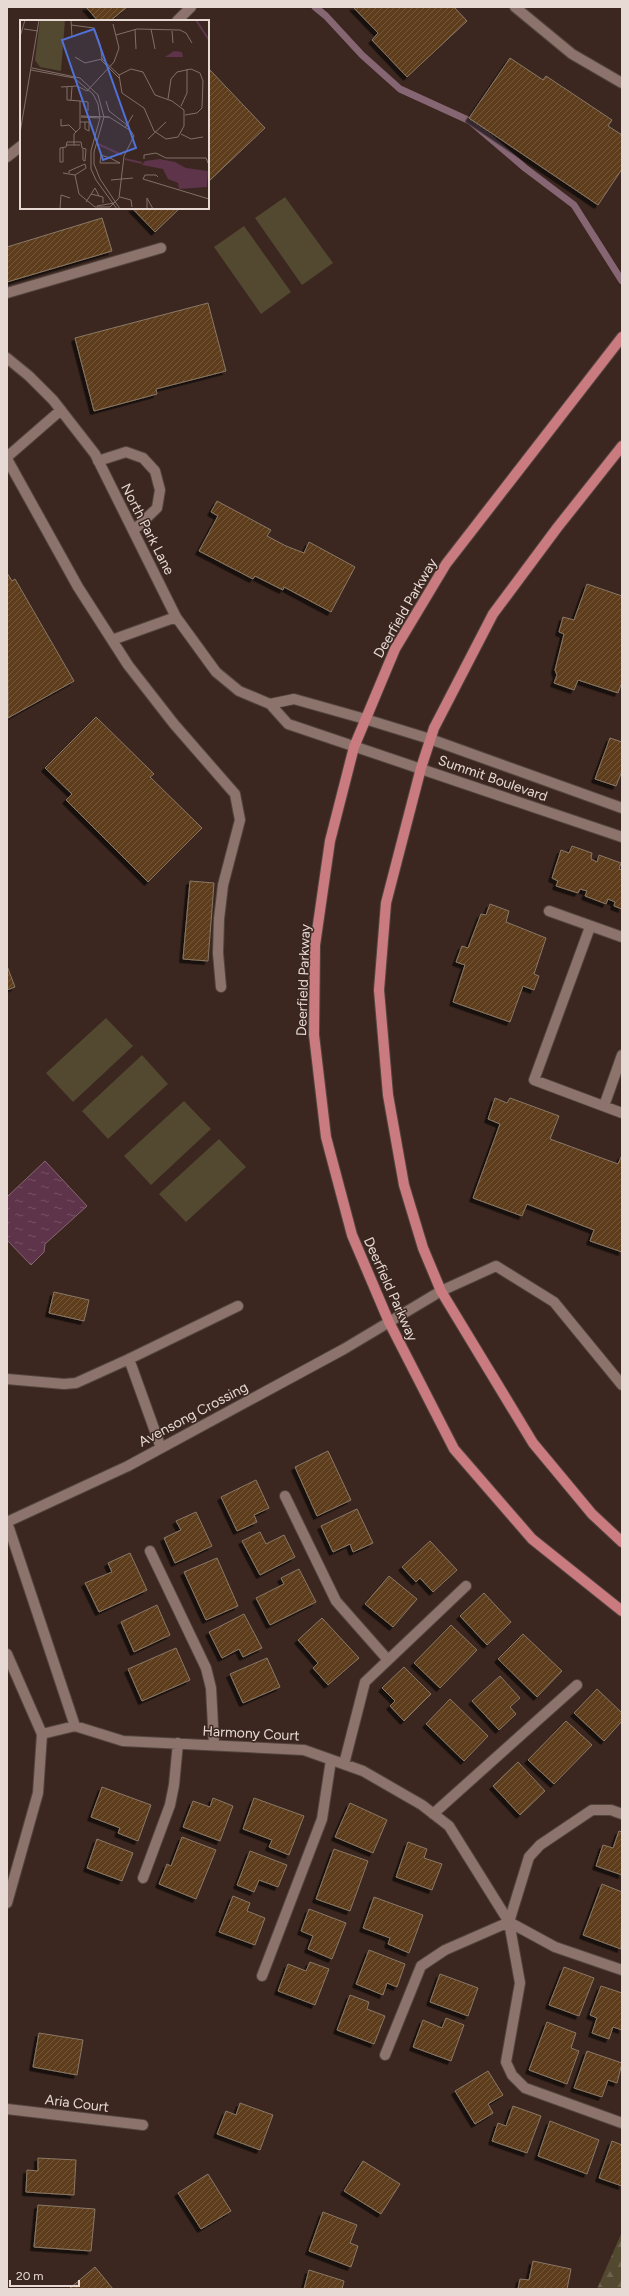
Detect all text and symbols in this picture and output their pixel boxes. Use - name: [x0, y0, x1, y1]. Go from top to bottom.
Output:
- inset map: [20, 20, 209, 209]
- street label: North Park Lane: [117, 481, 178, 578]
- street label: Deerfield Parkway: [370, 555, 441, 661]
- street label: Summit Boulevard: [436, 752, 550, 805]
- street label: Deerfield Parkway: [293, 923, 314, 1036]
- street label: Deerfield Parkway: [360, 1234, 421, 1345]
- street label: Avensong Crossing: [136, 1378, 251, 1450]
- street label: Harmony Court: [202, 1722, 300, 1745]
- street label: Aria Court: [44, 2091, 110, 2116]
- scale bar: [10, 2262, 79, 2288]
- text: 20 m: [16, 2269, 44, 2283]

